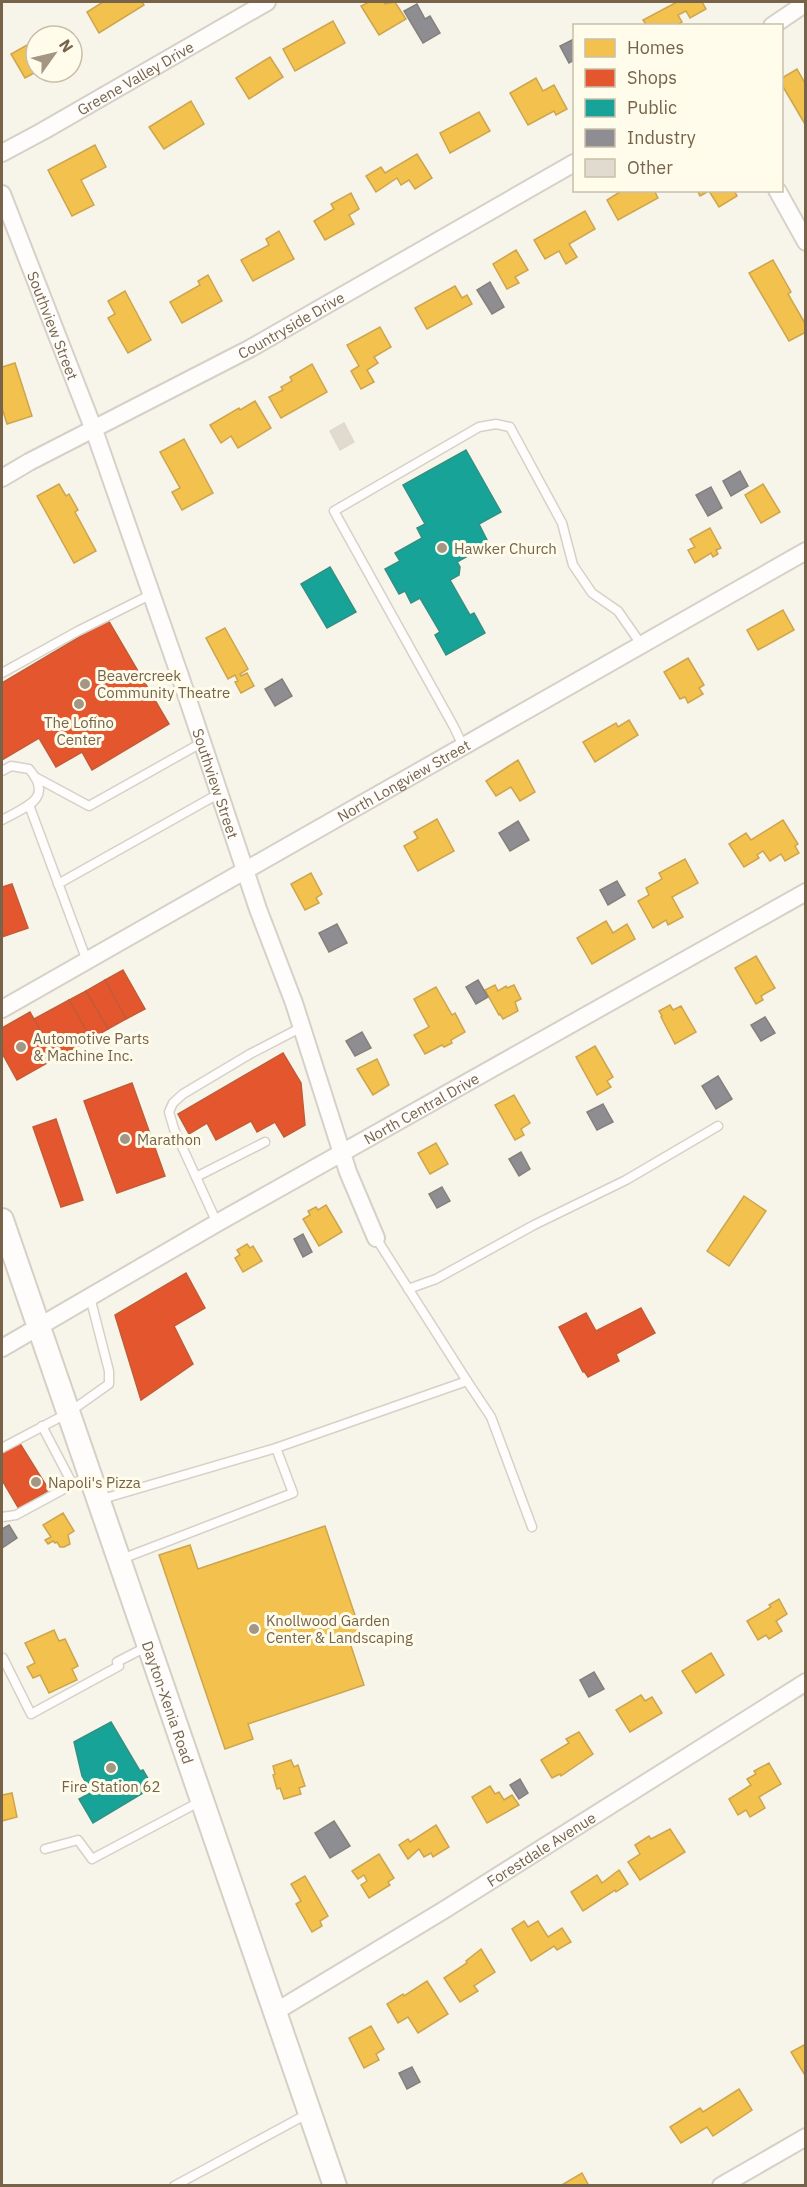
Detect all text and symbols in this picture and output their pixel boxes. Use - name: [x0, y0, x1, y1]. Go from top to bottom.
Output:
- north arrow: [24, 24, 84, 84]
- legend: [573, 24, 783, 192]
- text: N: [55, 35, 78, 56]
- text: Homes: [627, 36, 684, 59]
- street label: Greene Valley Drive: [73, 37, 197, 119]
- text: Shops: [627, 66, 677, 89]
- text: Public: [627, 96, 677, 119]
- text: Industry: [627, 126, 696, 149]
- text: Other: [627, 156, 673, 179]
- street label: Southview Street: [23, 268, 83, 382]
- street label: Countryside Drive: [234, 287, 348, 363]
- place label: Hawker Church: [454, 539, 557, 558]
- marker: Hawker Church: [435, 541, 449, 555]
- place label: Beavercreek Community Theatre: [97, 666, 230, 702]
- marker: Beavercreek Community Theatre: [78, 677, 92, 691]
- marker: The Lofino Center: [72, 697, 86, 711]
- place label: The Lofino Center: [44, 713, 114, 749]
- street label: Southview Street: [189, 726, 243, 841]
- street label: North Longview Street: [334, 735, 473, 826]
- place label: Automotive Parts & Machine Inc.: [33, 1029, 149, 1065]
- marker: Automotive Parts & Machine Inc.: [14, 1040, 28, 1054]
- street label: North Central Drive: [360, 1068, 482, 1148]
- place label: Marathon: [137, 1130, 201, 1149]
- marker: Marathon: [118, 1132, 132, 1146]
- place label: Napoli's Pizza: [48, 1473, 141, 1492]
- marker: Napoli's Pizza: [29, 1475, 43, 1489]
- place label: Knollwood Garden Center & Landscaping: [266, 1611, 413, 1647]
- marker: Knollwood Garden Center & Landscaping: [247, 1622, 261, 1636]
- street label: Dayton-Xenia Road: [138, 1638, 198, 1766]
- marker: Fire Station 62: [104, 1761, 118, 1775]
- place label: Fire Station 62: [62, 1777, 160, 1796]
- street label: Forestdale Avenue: [483, 1807, 599, 1890]

